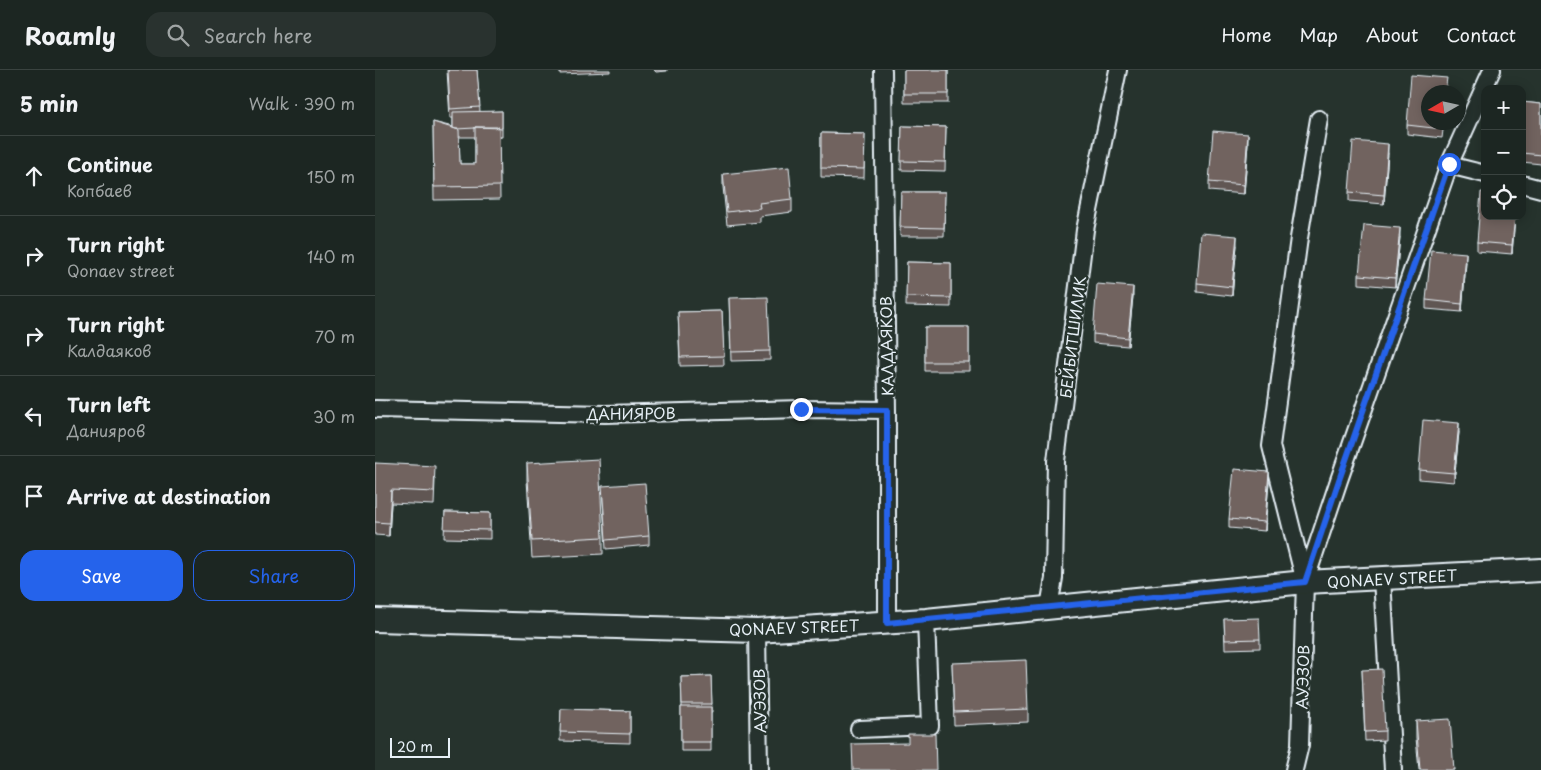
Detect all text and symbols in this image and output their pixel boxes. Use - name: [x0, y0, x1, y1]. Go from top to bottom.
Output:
- search box: [146, 12, 496, 57]
- text: Roamly: [25, 17, 116, 53]
- icon: search: [164, 21, 192, 49]
- text: Search here: [204, 21, 312, 49]
- text: Home: [1221, 21, 1271, 48]
- text: Map: [1299, 21, 1338, 48]
- text: About: [1366, 21, 1418, 48]
- text: Contact: [1446, 21, 1516, 48]
- north arrow: [1421, 85, 1466, 130]
- map controls: [1481, 85, 1526, 220]
- button: +: [1481, 85, 1526, 130]
- text: 5 min: [20, 87, 78, 119]
- text: Walk · 390 m: [249, 91, 355, 115]
- button: −: [1481, 130, 1526, 175]
- text: Continue: [67, 150, 153, 178]
- route start: [1438, 153, 1461, 176]
- icon: ahead: [20, 162, 48, 190]
- text: 150 m: [307, 164, 355, 188]
- button: locate: [1481, 175, 1526, 220]
- text: Копбаев: [67, 178, 132, 202]
- text: Turn right: [67, 230, 165, 258]
- icon: right: [20, 242, 48, 270]
- text: 140 m: [307, 244, 355, 268]
- text: Qonaev street: [67, 258, 174, 282]
- street label: БЕЙБИТШИЛИК: [1053, 274, 1091, 400]
- street label: КАЛДАЯКОВ: [874, 296, 898, 396]
- text: Turn right: [67, 310, 165, 338]
- icon: right: [20, 322, 48, 350]
- text: 70 m: [315, 324, 355, 348]
- text: Калдаяков: [67, 338, 152, 362]
- text: Turn left: [67, 390, 151, 418]
- route end: [790, 398, 813, 421]
- street label: ДАНИЯРОВ: [585, 401, 676, 425]
- icon: left: [20, 402, 48, 430]
- text: 30 m: [313, 404, 355, 428]
- text: Данияров: [67, 418, 145, 442]
- icon: arrive: [20, 482, 48, 510]
- text: Arrive at destination: [67, 482, 271, 510]
- button: Save: [20, 550, 183, 601]
- button: Share: [193, 550, 355, 601]
- street label: QONAEV STREET: [1326, 563, 1458, 593]
- street label: QONAEV STREET: [729, 613, 860, 641]
- street label: АУЭЗОВ: [1289, 644, 1315, 710]
- street label: АУЭЗОВ: [747, 669, 771, 733]
- scale bar: [390, 735, 450, 758]
- text: 20 m: [397, 736, 433, 757]

